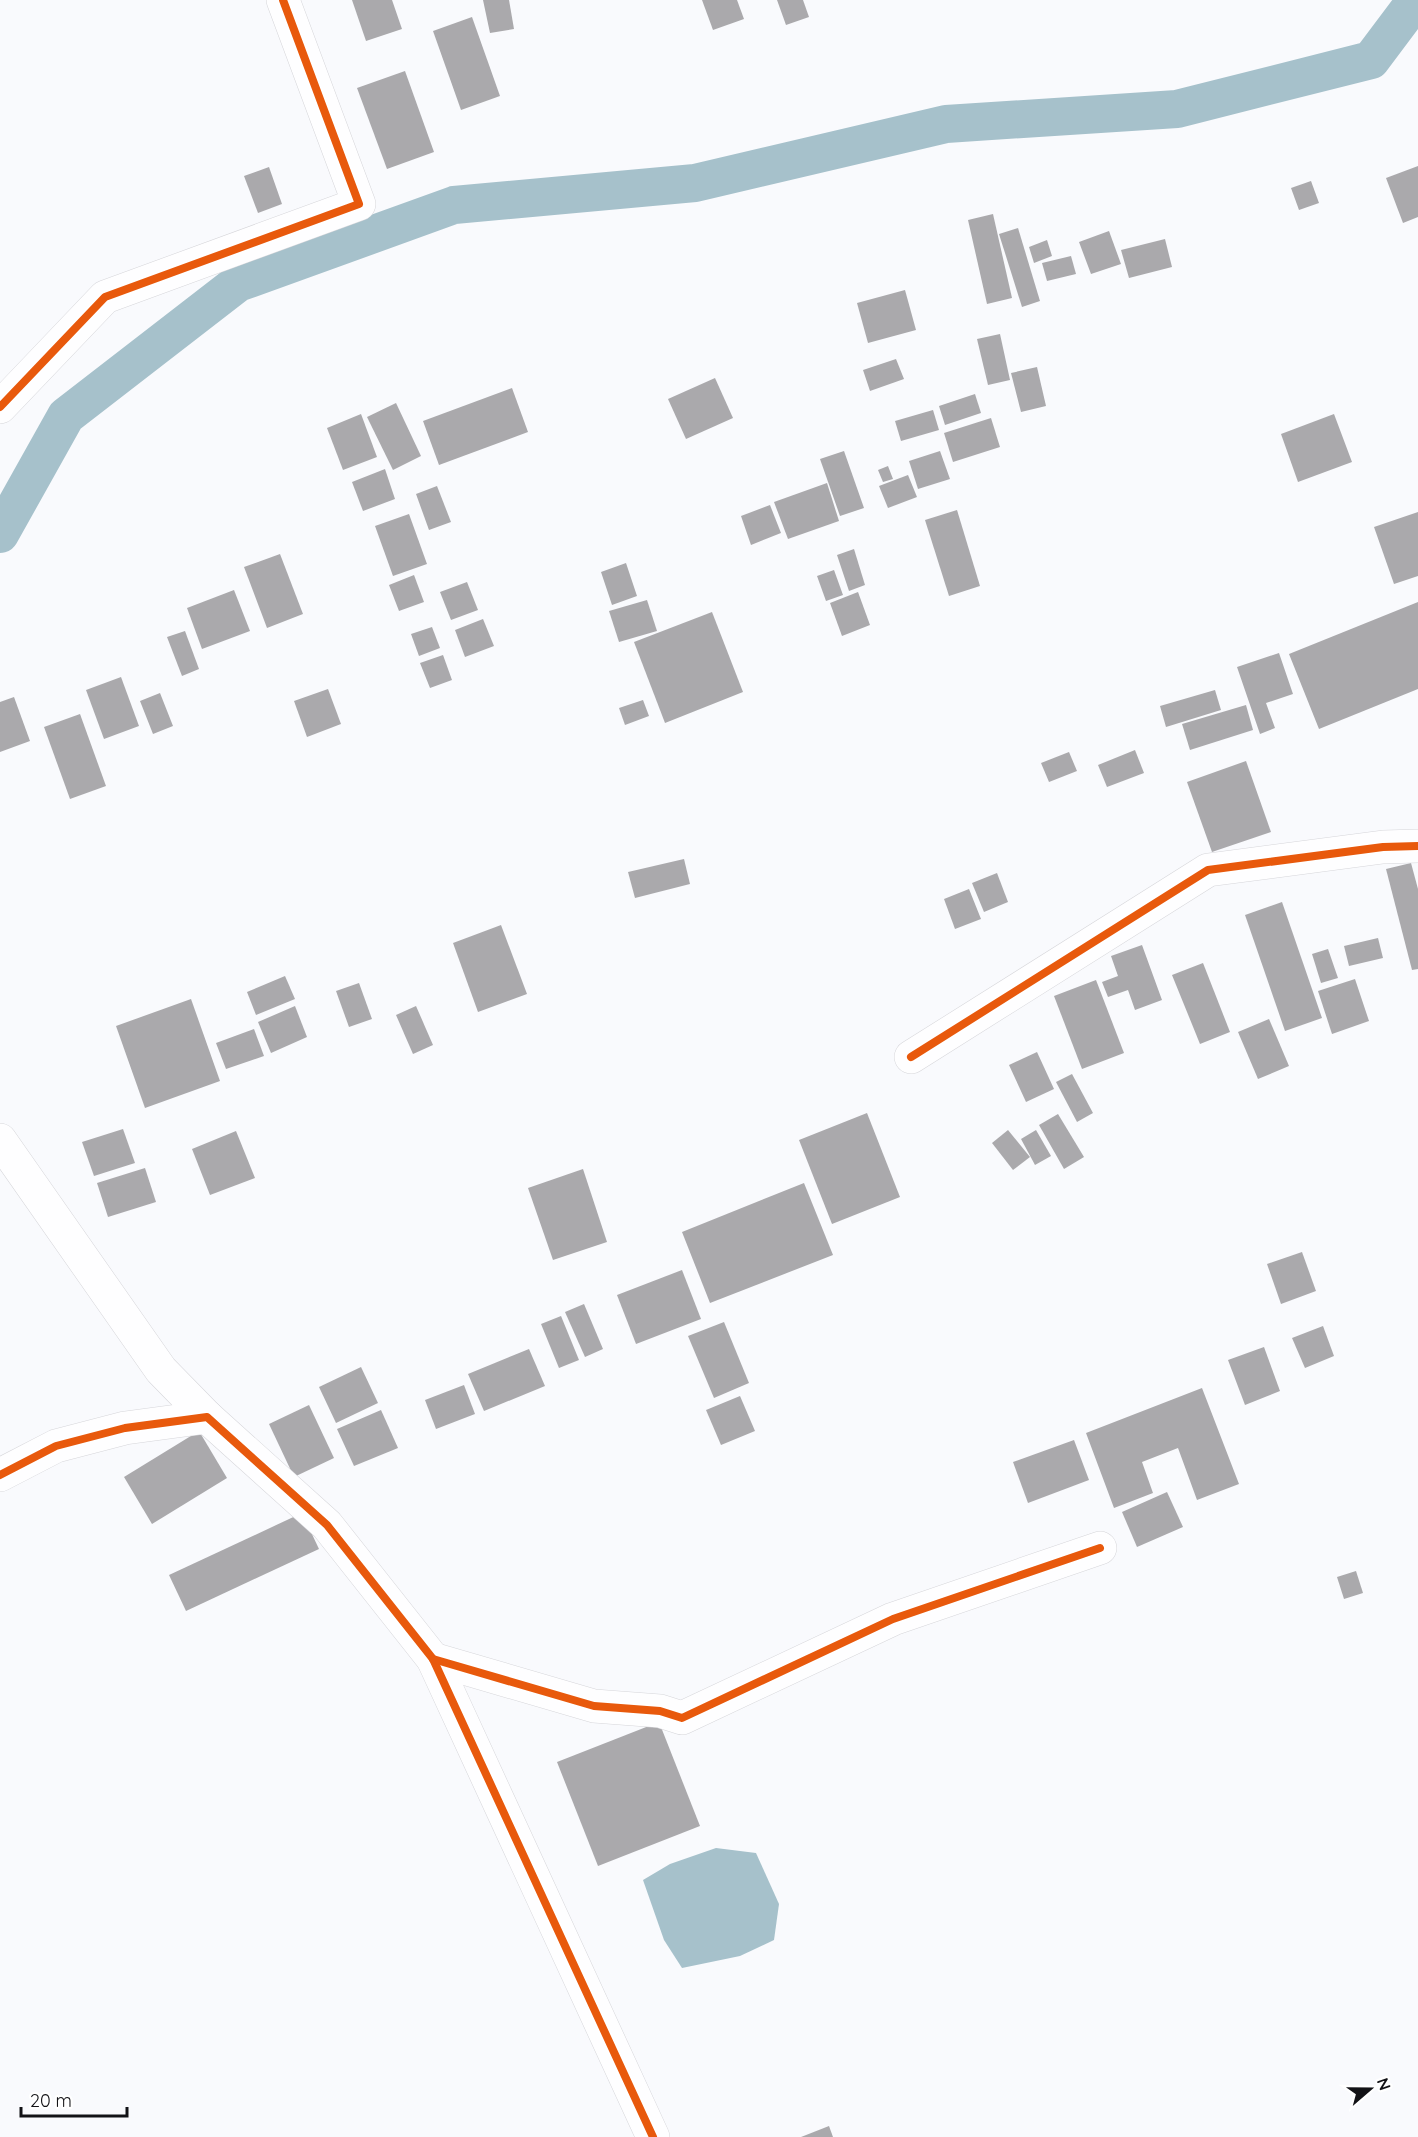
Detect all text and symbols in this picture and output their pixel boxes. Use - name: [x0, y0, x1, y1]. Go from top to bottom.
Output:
- north arrow: [1340, 2059, 1400, 2119]
- text: N: [1373, 2075, 1396, 2093]
- scale bar: [21, 2080, 128, 2118]
- text: 20 m: [30, 2089, 72, 2112]

